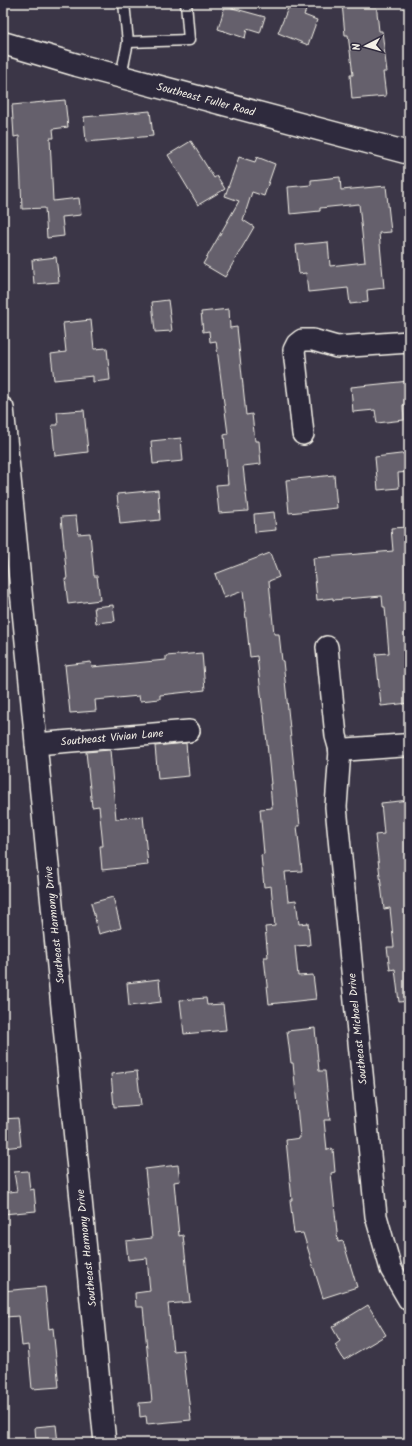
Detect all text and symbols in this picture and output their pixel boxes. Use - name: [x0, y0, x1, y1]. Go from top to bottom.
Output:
- north arrow: [346, 26, 386, 66]
- text: N: [348, 42, 366, 51]
- street label: Southeast Fuller Road: [155, 78, 257, 122]
- street label: Southeast Vivian Lane: [60, 725, 164, 751]
- street label: Southeast Harmony Drive: [40, 865, 70, 985]
- street label: Southeast Michael Drive: [343, 972, 373, 1086]
- street label: Southeast Harmony Drive: [72, 1188, 102, 1308]

